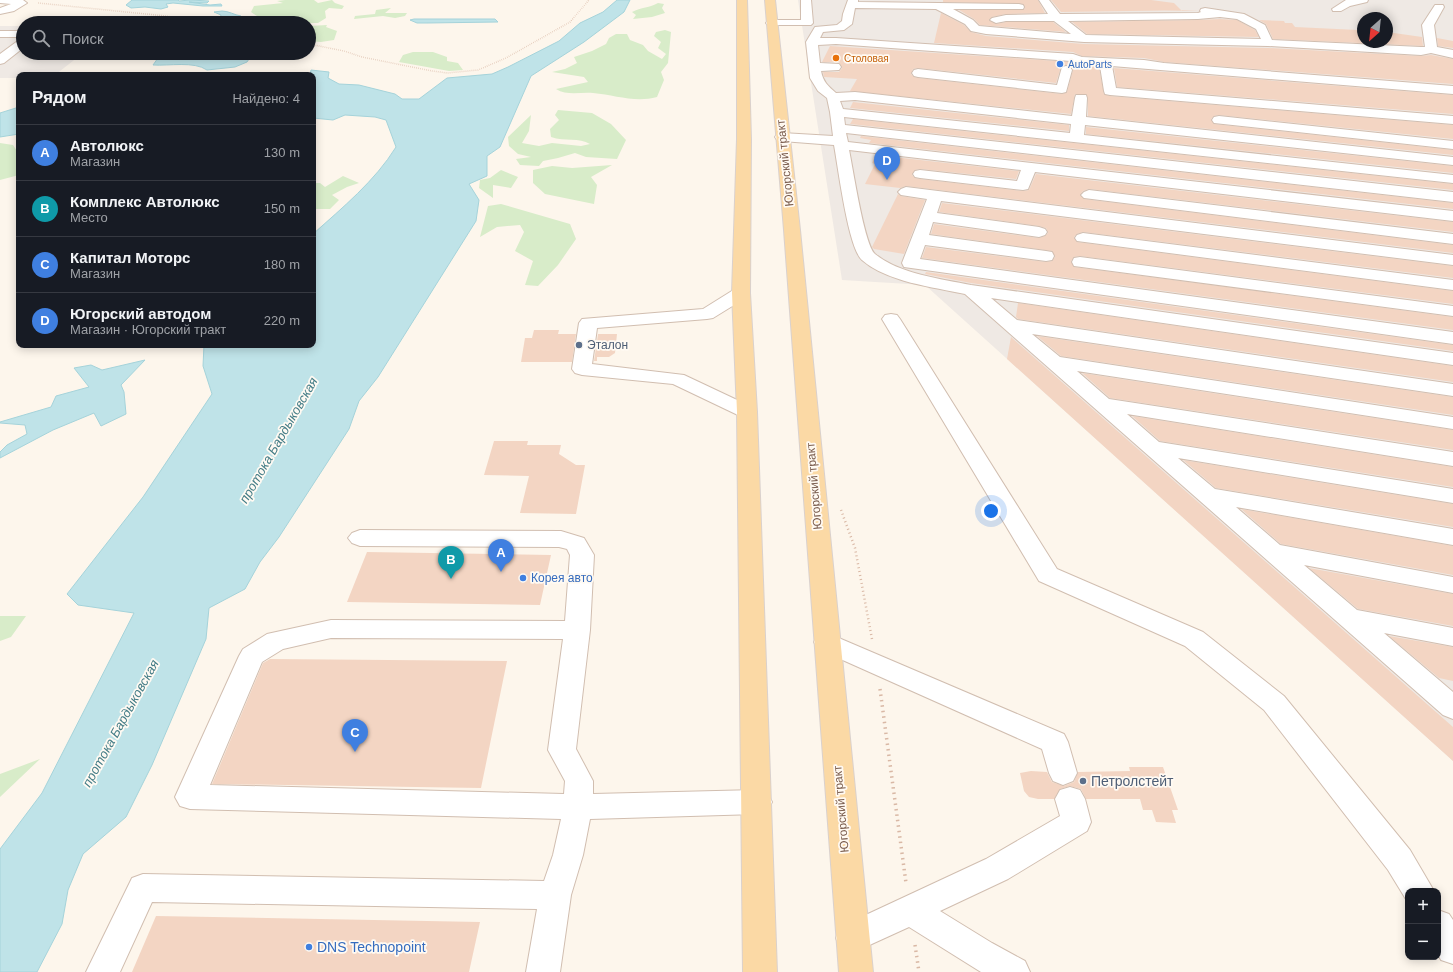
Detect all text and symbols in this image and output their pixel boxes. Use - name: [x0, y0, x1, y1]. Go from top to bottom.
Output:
- north arrow: [1357, 12, 1393, 48]
- search box: [16, 16, 316, 60]
- icon: search: [30, 27, 52, 49]
- text: Поиск: [62, 30, 104, 47]
- marker: Столовая: [831, 53, 841, 63]
- place label: Столовая: [844, 53, 889, 64]
- marker: AutoParts: [1055, 59, 1065, 69]
- place label: AutoParts: [1068, 59, 1112, 70]
- text: Рядом: [32, 88, 87, 107]
- text: Найдено: 4: [232, 91, 300, 106]
- street label: Югорский тракт: [773, 118, 797, 207]
- text: Автолюкс: [70, 137, 144, 154]
- text: A: [40, 145, 50, 160]
- text: 130 m: [264, 145, 300, 160]
- pin: D: [874, 147, 900, 180]
- text: Магазин: [70, 154, 120, 169]
- text: Комплекс Автолюкс: [70, 193, 220, 210]
- text: B: [40, 201, 50, 216]
- text: 150 m: [264, 201, 300, 216]
- text: Место: [70, 210, 108, 225]
- text: Капитал Моторс: [70, 249, 190, 266]
- text: C: [40, 257, 50, 272]
- text: 180 m: [264, 257, 300, 272]
- text: Магазин: [70, 266, 120, 281]
- text: Югорский автодом: [70, 305, 211, 322]
- text: D: [40, 313, 50, 328]
- text: 220 m: [264, 313, 300, 328]
- text: Магазин · Югорский тракт: [70, 322, 226, 337]
- place label: Эталон: [587, 338, 628, 352]
- marker: Эталон: [574, 340, 584, 350]
- water label: протока Бардыковская: [236, 375, 321, 506]
- street label: Югорский тракт: [803, 441, 825, 530]
- your location: [981, 501, 1001, 521]
- pin: A: [488, 539, 514, 572]
- pin: B: [438, 546, 464, 579]
- place label: Корея авто: [531, 571, 593, 585]
- marker: Корея авто: [518, 573, 528, 583]
- water label: протока Бардыковская: [79, 657, 162, 789]
- pin: C: [342, 719, 368, 752]
- street label: Югорский тракт: [830, 764, 852, 853]
- place label: Петролстейт: [1091, 773, 1174, 789]
- marker: Петролстейт: [1078, 776, 1088, 786]
- map controls: [1405, 888, 1441, 960]
- button: +: [1405, 888, 1441, 924]
- button: −: [1405, 924, 1441, 960]
- place label: DNS Technopoint: [317, 939, 426, 955]
- marker: DNS Technopoint: [304, 942, 314, 952]

